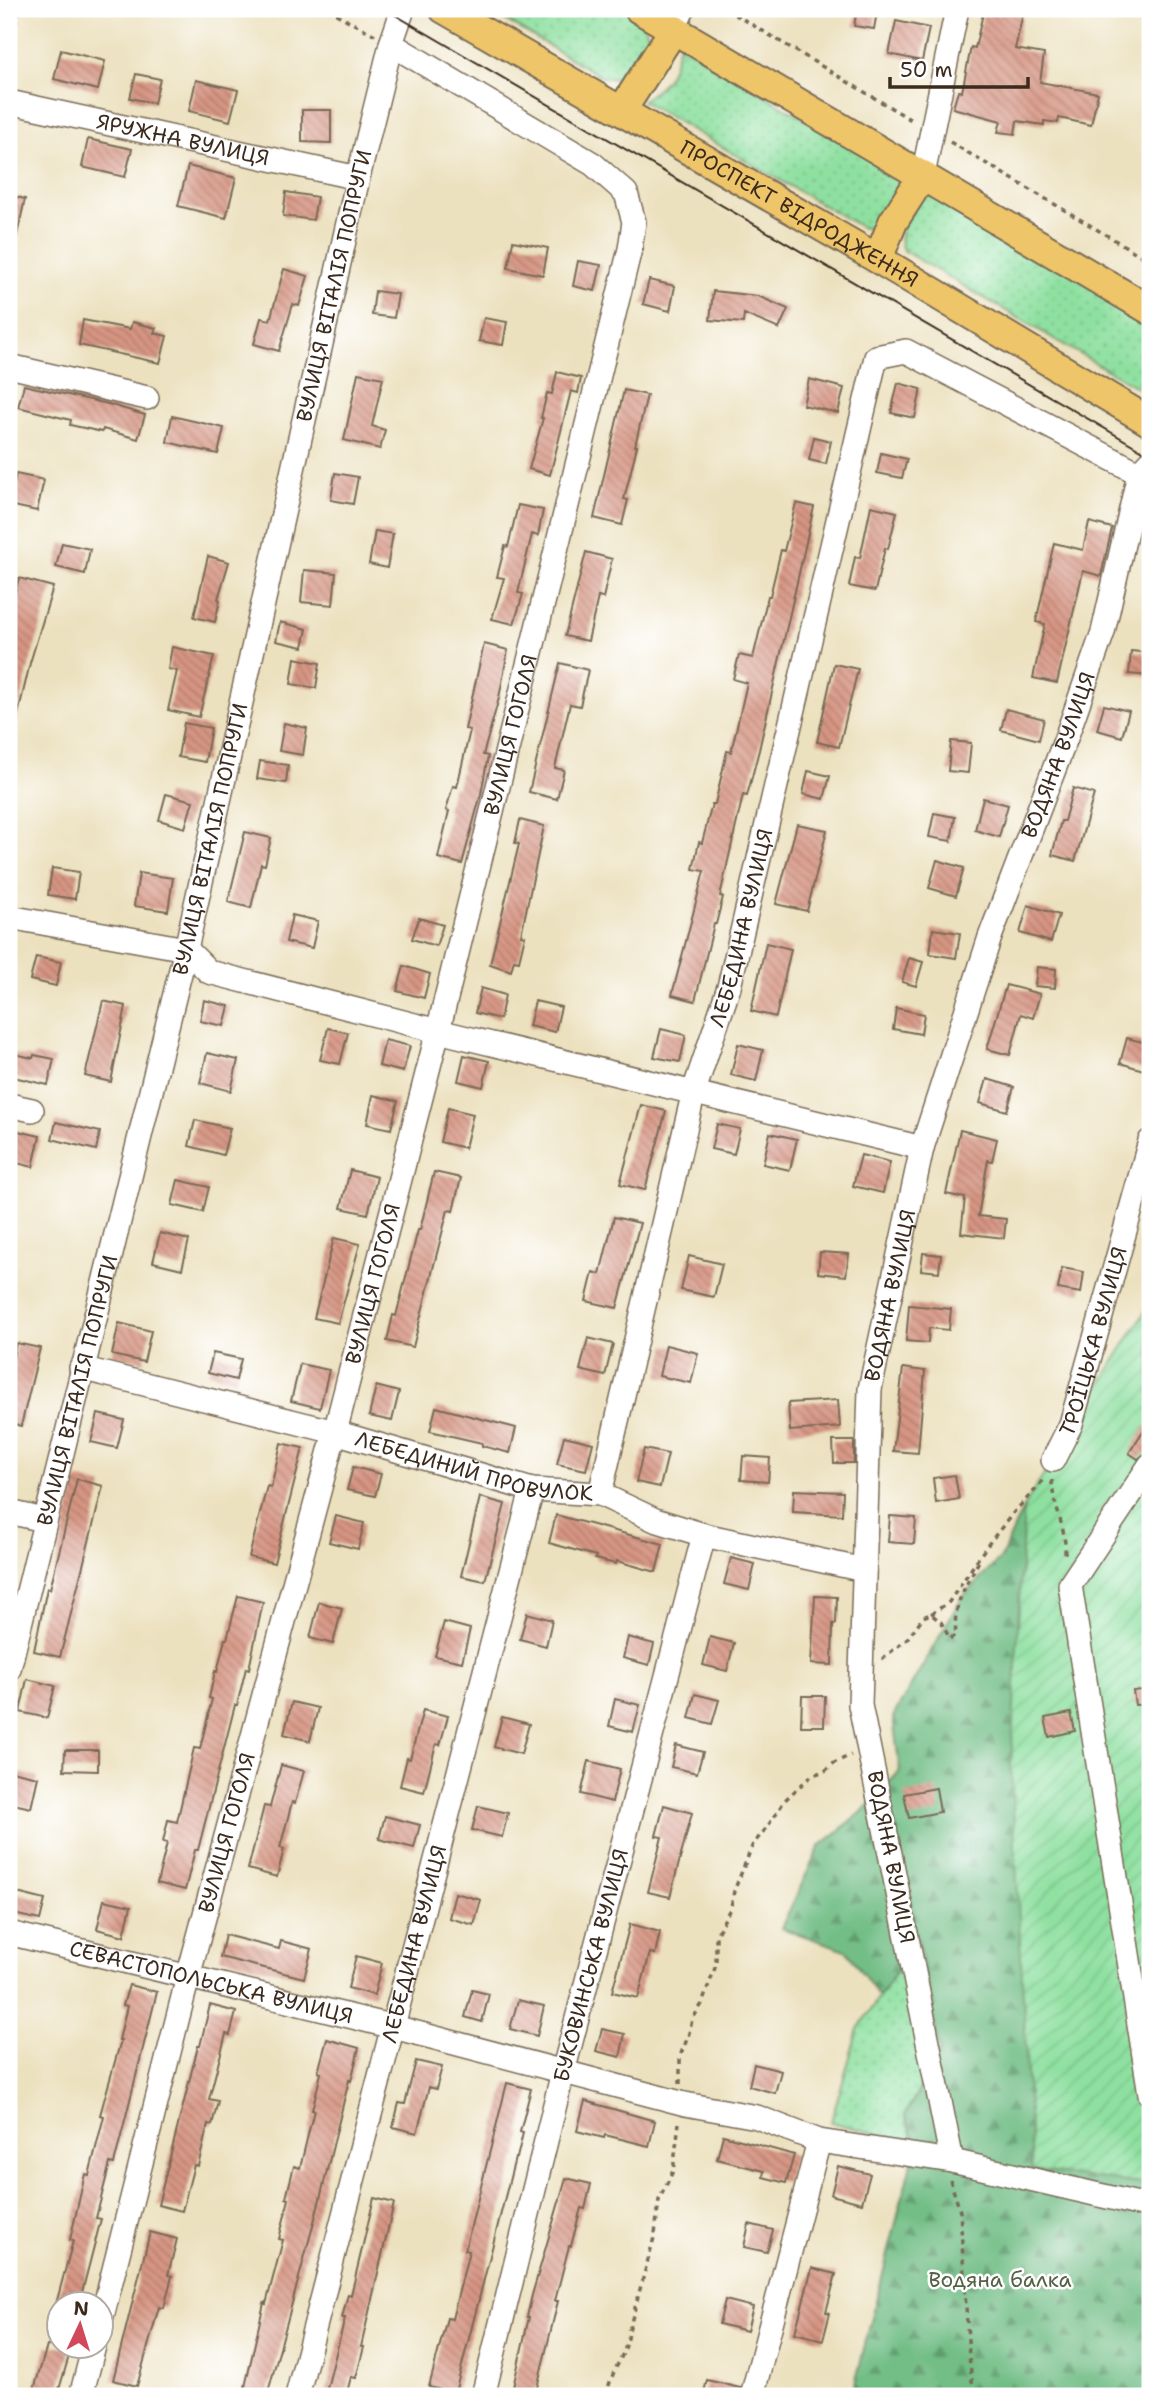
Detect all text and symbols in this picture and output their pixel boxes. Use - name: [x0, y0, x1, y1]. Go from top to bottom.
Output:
- scale bar: [890, 46, 1028, 90]
- text: 50 m: [900, 56, 953, 84]
- street label: ЯРУЖНА ВУЛИЦЯ: [94, 107, 272, 172]
- street label: ПРОСПЕКТ ВІДРОДЖЕННЯ: [675, 134, 924, 294]
- street label: ВУЛИЦЯ ВІТАЛІЯ ПОПРУГИ: [290, 147, 378, 425]
- street label: ВУЛИЦЯ ГОГОЛЯ: [477, 652, 544, 818]
- street label: ВОДЯНА ВУЛИЦЯ: [1015, 668, 1102, 842]
- street label: ВУЛИЦЯ ВІТАЛІЯ ПОПРУГИ: [166, 700, 254, 978]
- street label: ЛЕБЕДИНА ВУЛИЦЯ: [703, 826, 779, 1031]
- street label: ВУЛИЦЯ ГОГОЛЯ: [339, 1201, 407, 1367]
- street label: ВОДЯНА ВУЛИЦЯ: [858, 1207, 922, 1384]
- street label: ТРОЇЦЬКА ВУЛИЦЯ: [1053, 1243, 1134, 1441]
- street label: ВУЛИЦЯ ВІТАЛІЯ ПОПРУГИ: [31, 1252, 124, 1529]
- street label: ЛЕБЕДИНИЙ ПРОВУЛОК: [352, 1425, 594, 1508]
- street label: ВУЛИЦЯ ГОГОЛЯ: [192, 1750, 262, 1916]
- street label: ВОДЯНА ВУЛИЦЯ: [861, 1768, 921, 1946]
- street label: ЛЕБЕДИНА ВУЛИЦЯ: [375, 1842, 453, 2046]
- street label: БУКОВИНСЬКА ВУЛИЦЯ: [547, 1846, 635, 2085]
- street label: СЕВАСТОПОЛЬСЬКА ВУЛИЦЯ: [66, 1934, 356, 2030]
- park label: Водяна балка: [928, 2266, 1072, 2294]
- north arrow: [46, 2290, 116, 2360]
- text: N: [73, 2296, 90, 2322]

